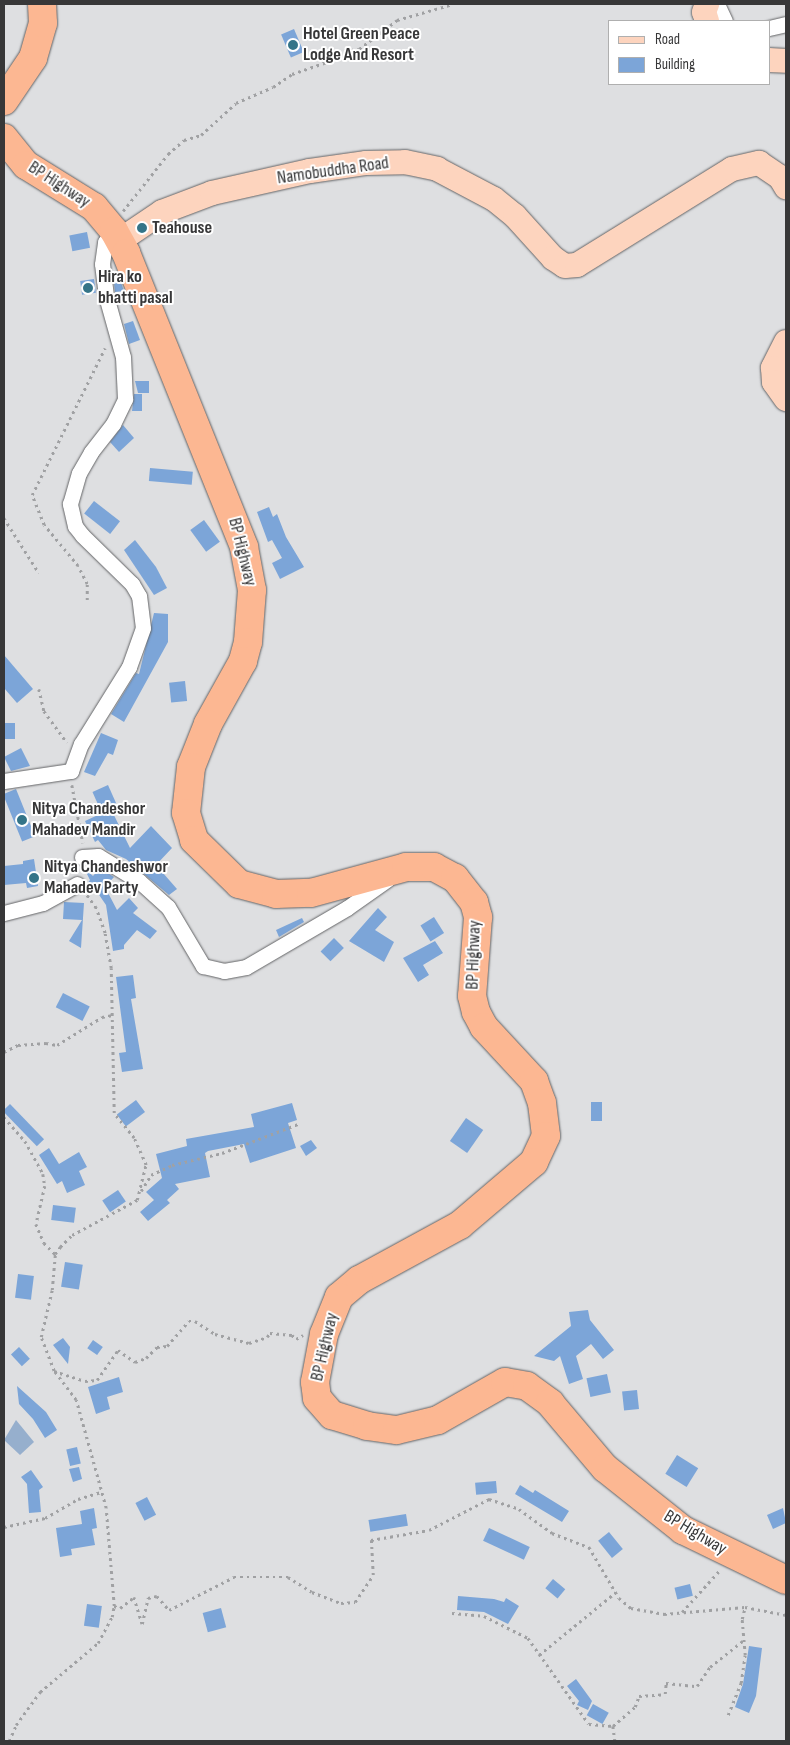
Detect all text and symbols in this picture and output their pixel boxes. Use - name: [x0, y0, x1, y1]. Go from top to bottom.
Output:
- legend: [608, 20, 770, 85]
- place label: Hotel Green Peace Lodge And Resort: [303, 24, 420, 66]
- text: Road: [655, 30, 680, 49]
- marker: Hotel Green Peace Lodge And Resort: [287, 39, 299, 51]
- text: Building: [655, 55, 695, 74]
- street label: Namobuddha Road: [276, 152, 390, 190]
- street label: BP Highway: [24, 157, 94, 213]
- place label: Teahouse: [152, 217, 212, 239]
- marker: Teahouse: [136, 222, 148, 234]
- place label: Hira ko bhatti pasal: [98, 267, 173, 310]
- marker: Hira ko bhatti pasal: [82, 282, 94, 294]
- street label: BP Highway: [223, 516, 261, 588]
- place label: Nitya Chandeshor Mahadev Mandir: [32, 799, 145, 842]
- marker: Nitya Chandeshor Mahadev Mandir: [16, 814, 28, 826]
- place label: Nitya Chandeshwor Mahadev Party: [44, 857, 168, 900]
- marker: Nitya Chandeshwor Mahadev Party: [28, 872, 40, 884]
- street label: BP Highway: [462, 920, 486, 990]
- street label: BP Highway: [307, 1311, 343, 1383]
- street label: BP Highway: [660, 1506, 730, 1560]

